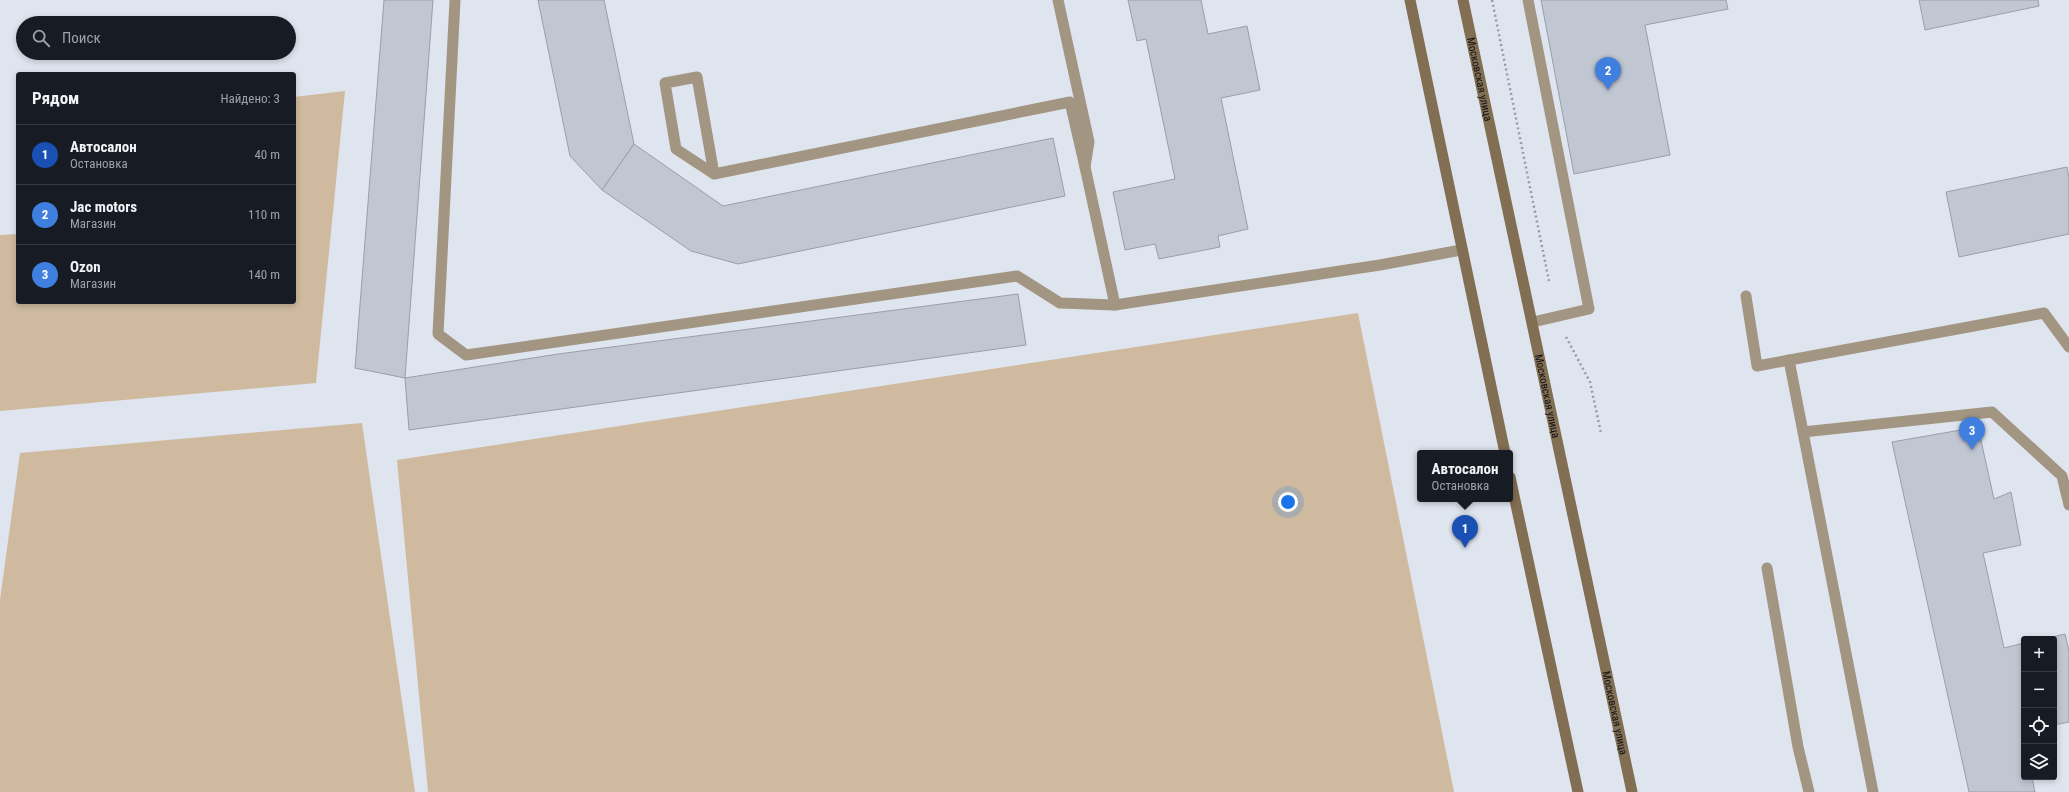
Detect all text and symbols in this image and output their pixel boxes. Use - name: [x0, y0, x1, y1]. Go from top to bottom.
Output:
- search box: [16, 16, 296, 60]
- icon: search: [30, 27, 52, 49]
- text: Поиск: [62, 29, 101, 47]
- street label: Московская улица: [1465, 36, 1495, 122]
- pin: 2: [1595, 57, 1621, 90]
- text: Рядом: [32, 88, 79, 108]
- text: Найдено: 3: [220, 91, 280, 106]
- text: Автосалон: [70, 138, 137, 156]
- text: 1: [42, 147, 48, 162]
- text: 40 m: [254, 147, 280, 162]
- text: Остановка: [70, 156, 128, 171]
- text: Jac motors: [70, 198, 137, 216]
- text: 2: [42, 207, 48, 222]
- text: 110 m: [248, 207, 280, 222]
- text: Магазин: [70, 216, 116, 231]
- text: Ozon: [70, 258, 101, 276]
- text: 3: [42, 267, 48, 282]
- text: 140 m: [248, 267, 280, 282]
- text: Магазин: [70, 276, 116, 291]
- street label: Московская улица: [1532, 353, 1563, 439]
- pin: 3: [1959, 417, 1985, 450]
- popup: [1417, 450, 1513, 502]
- text: Автосалон: [1432, 460, 1498, 478]
- text: Остановка: [1432, 478, 1489, 493]
- your location: [1278, 492, 1298, 512]
- pin: 1: [1452, 515, 1478, 548]
- map controls: [2021, 636, 2057, 780]
- button: +: [2021, 636, 2057, 672]
- street label: Московская улица: [1600, 670, 1630, 756]
- button: −: [2021, 672, 2057, 708]
- button: locate: [2021, 708, 2057, 744]
- button: layers: [2021, 744, 2057, 780]

